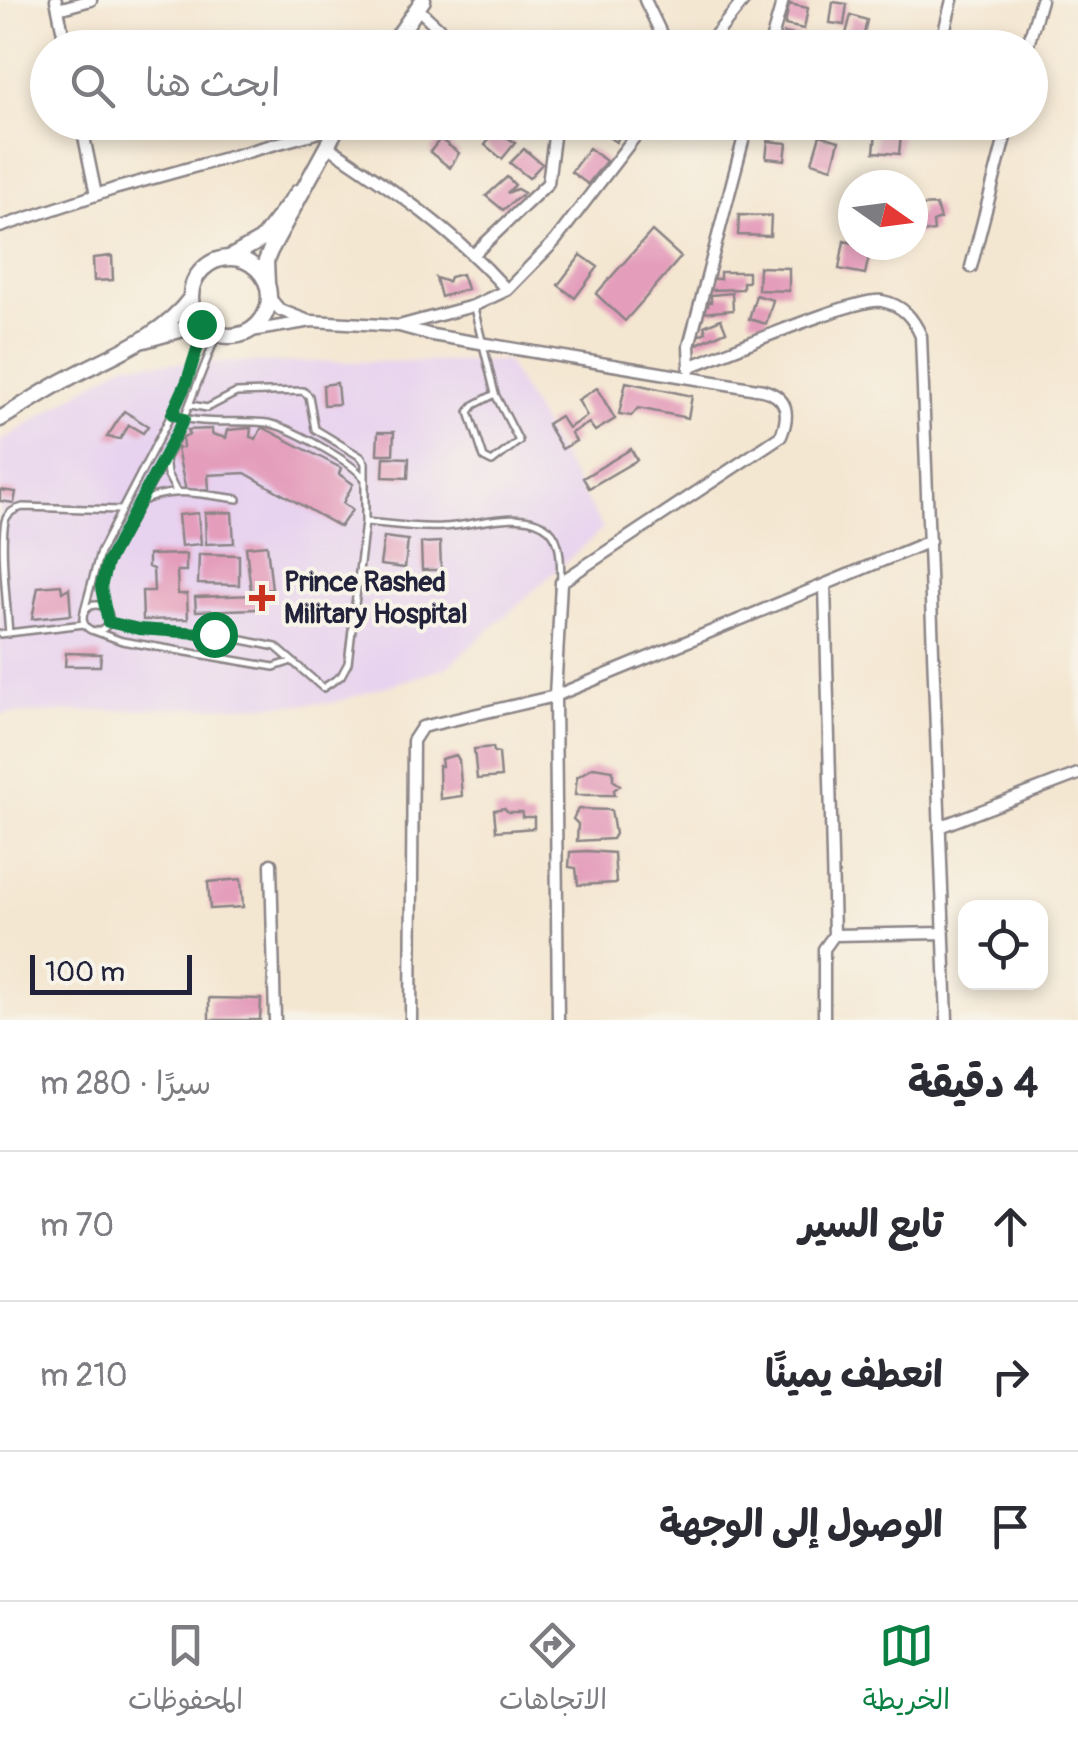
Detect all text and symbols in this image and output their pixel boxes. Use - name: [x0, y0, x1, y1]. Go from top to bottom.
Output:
- search box: [30, 30, 1048, 140]
- icon: search: [65, 58, 120, 113]
- text: ابحث هنا: [145, 60, 280, 108]
- north arrow: [838, 170, 928, 260]
- route end: [179, 302, 225, 348]
- place label: Prince Rashed Military Hospital: [284, 565, 468, 632]
- marker: Prince Rashed Military Hospital: [249, 585, 275, 611]
- route start: [192, 612, 238, 658]
- map controls: [958, 900, 1048, 990]
- button: locate: [958, 900, 1048, 990]
- scale bar: [30, 950, 192, 994]
- text: 100 m: [45, 955, 125, 990]
- text: 4 دقيقة: [908, 1058, 1038, 1110]
- text: سيرًا · 280 m: [40, 1064, 211, 1104]
- icon: ahead: [983, 1199, 1038, 1254]
- text: تابع السير: [799, 1201, 943, 1249]
- text: 70 m: [40, 1206, 114, 1246]
- icon: right: [983, 1349, 1038, 1404]
- text: انعطف يمينًا: [765, 1351, 943, 1399]
- text: 210 m: [40, 1356, 128, 1396]
- icon: arrive: [983, 1499, 1038, 1554]
- text: الوصول إلى الوجهة: [659, 1501, 943, 1549]
- tab: المحفوظات: [128, 1618, 243, 1724]
- tab: الاتجاهات: [499, 1618, 607, 1724]
- tab: الخريطة: [863, 1618, 950, 1724]

